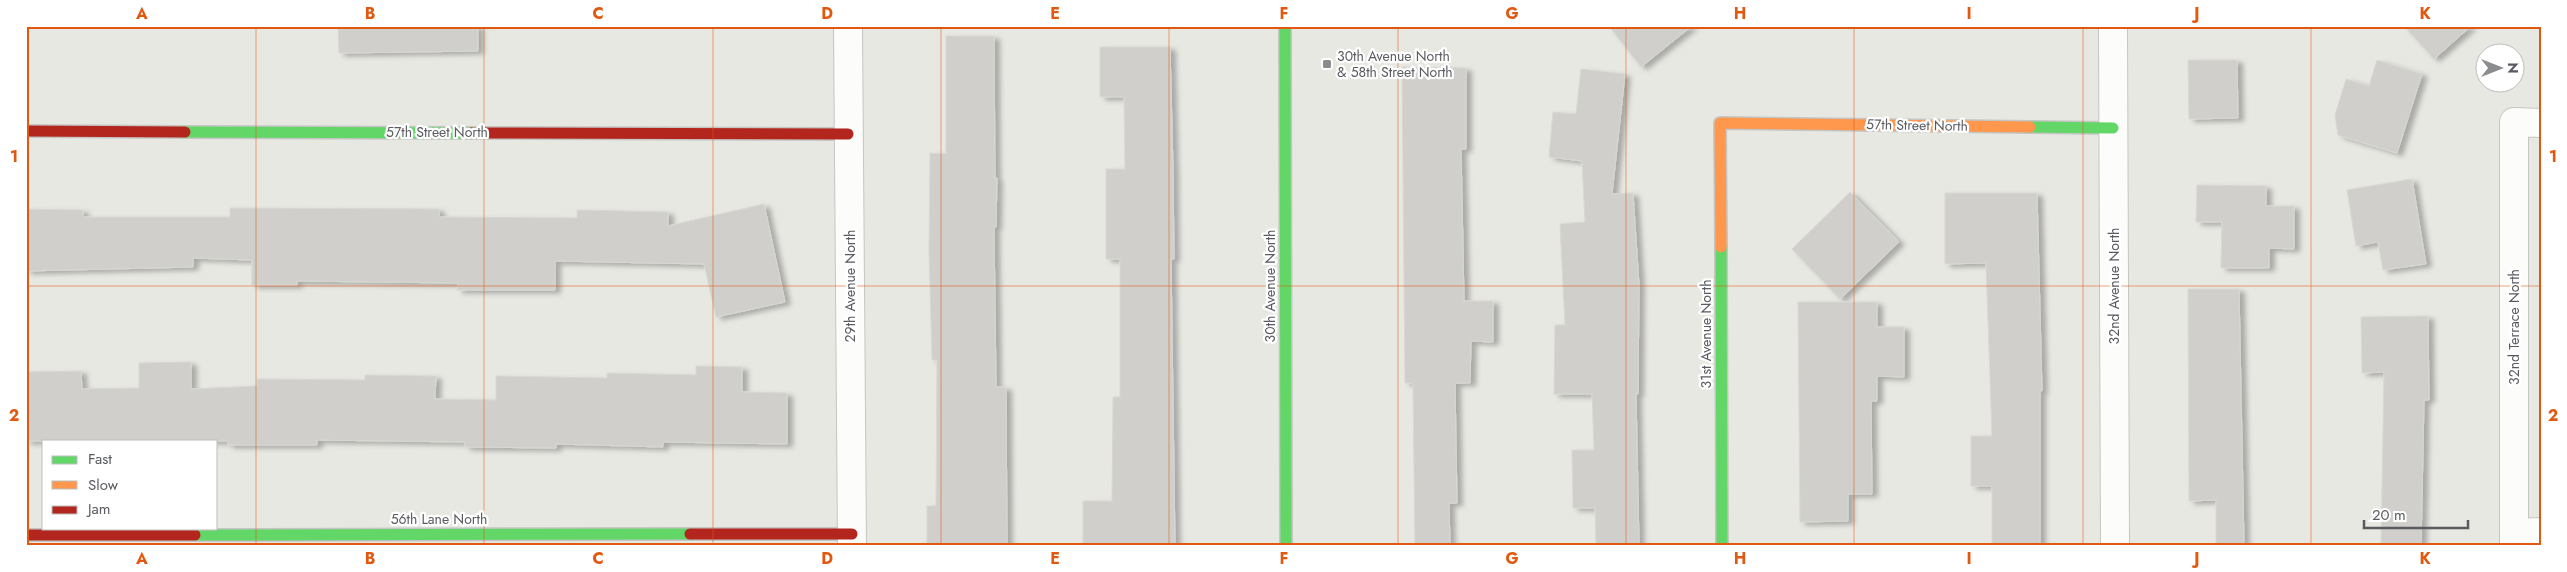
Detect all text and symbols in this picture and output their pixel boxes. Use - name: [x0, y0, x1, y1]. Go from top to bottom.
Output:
- text: A: [135, 2, 148, 25]
- text: B: [365, 2, 375, 25]
- text: C: [592, 2, 604, 25]
- text: D: [821, 2, 833, 25]
- text: E: [1050, 2, 1060, 25]
- text: F: [1280, 2, 1288, 25]
- text: G: [1505, 2, 1519, 25]
- text: H: [1734, 2, 1746, 25]
- text: I: [1966, 2, 1972, 25]
- text: J: [2191, 2, 2200, 25]
- text: K: [2419, 2, 2431, 25]
- north arrow: [2474, 42, 2524, 92]
- place label: 30th Avenue North & 58th Street North: [1337, 46, 1453, 82]
- marker: 30th Avenue North & 58th Street North: [1321, 58, 1333, 70]
- text: N: [2503, 62, 2523, 74]
- street label: 57th Street North: [1866, 114, 1968, 136]
- street label: 57th Street North: [386, 122, 488, 142]
- text: 1: [10, 145, 18, 168]
- text: 1: [2549, 145, 2557, 168]
- street label: 32nd Avenue North: [2104, 228, 2124, 344]
- street label: 29th Avenue North: [840, 230, 860, 342]
- street label: 30th Avenue North: [1260, 230, 1280, 342]
- street label: 32nd Terrace North: [2504, 269, 2524, 385]
- street label: 31st Avenue North: [1696, 280, 1716, 388]
- text: 2: [9, 404, 19, 427]
- text: 2: [2548, 404, 2558, 427]
- legend: [42, 440, 218, 530]
- text: Fast: [88, 448, 112, 470]
- text: Slow: [88, 474, 119, 496]
- scale bar: [2364, 497, 2468, 529]
- text: Jam: [86, 498, 111, 520]
- text: 20 m: [2372, 504, 2406, 526]
- street label: 56th Lane North: [391, 509, 487, 529]
- text: A: [135, 547, 148, 570]
- text: B: [365, 547, 375, 570]
- text: C: [592, 547, 604, 570]
- text: D: [821, 547, 833, 570]
- text: E: [1050, 547, 1060, 570]
- text: F: [1280, 547, 1288, 570]
- text: G: [1505, 547, 1519, 570]
- text: H: [1734, 547, 1746, 570]
- text: I: [1966, 547, 1972, 570]
- text: J: [2191, 547, 2200, 570]
- text: K: [2419, 547, 2431, 570]

